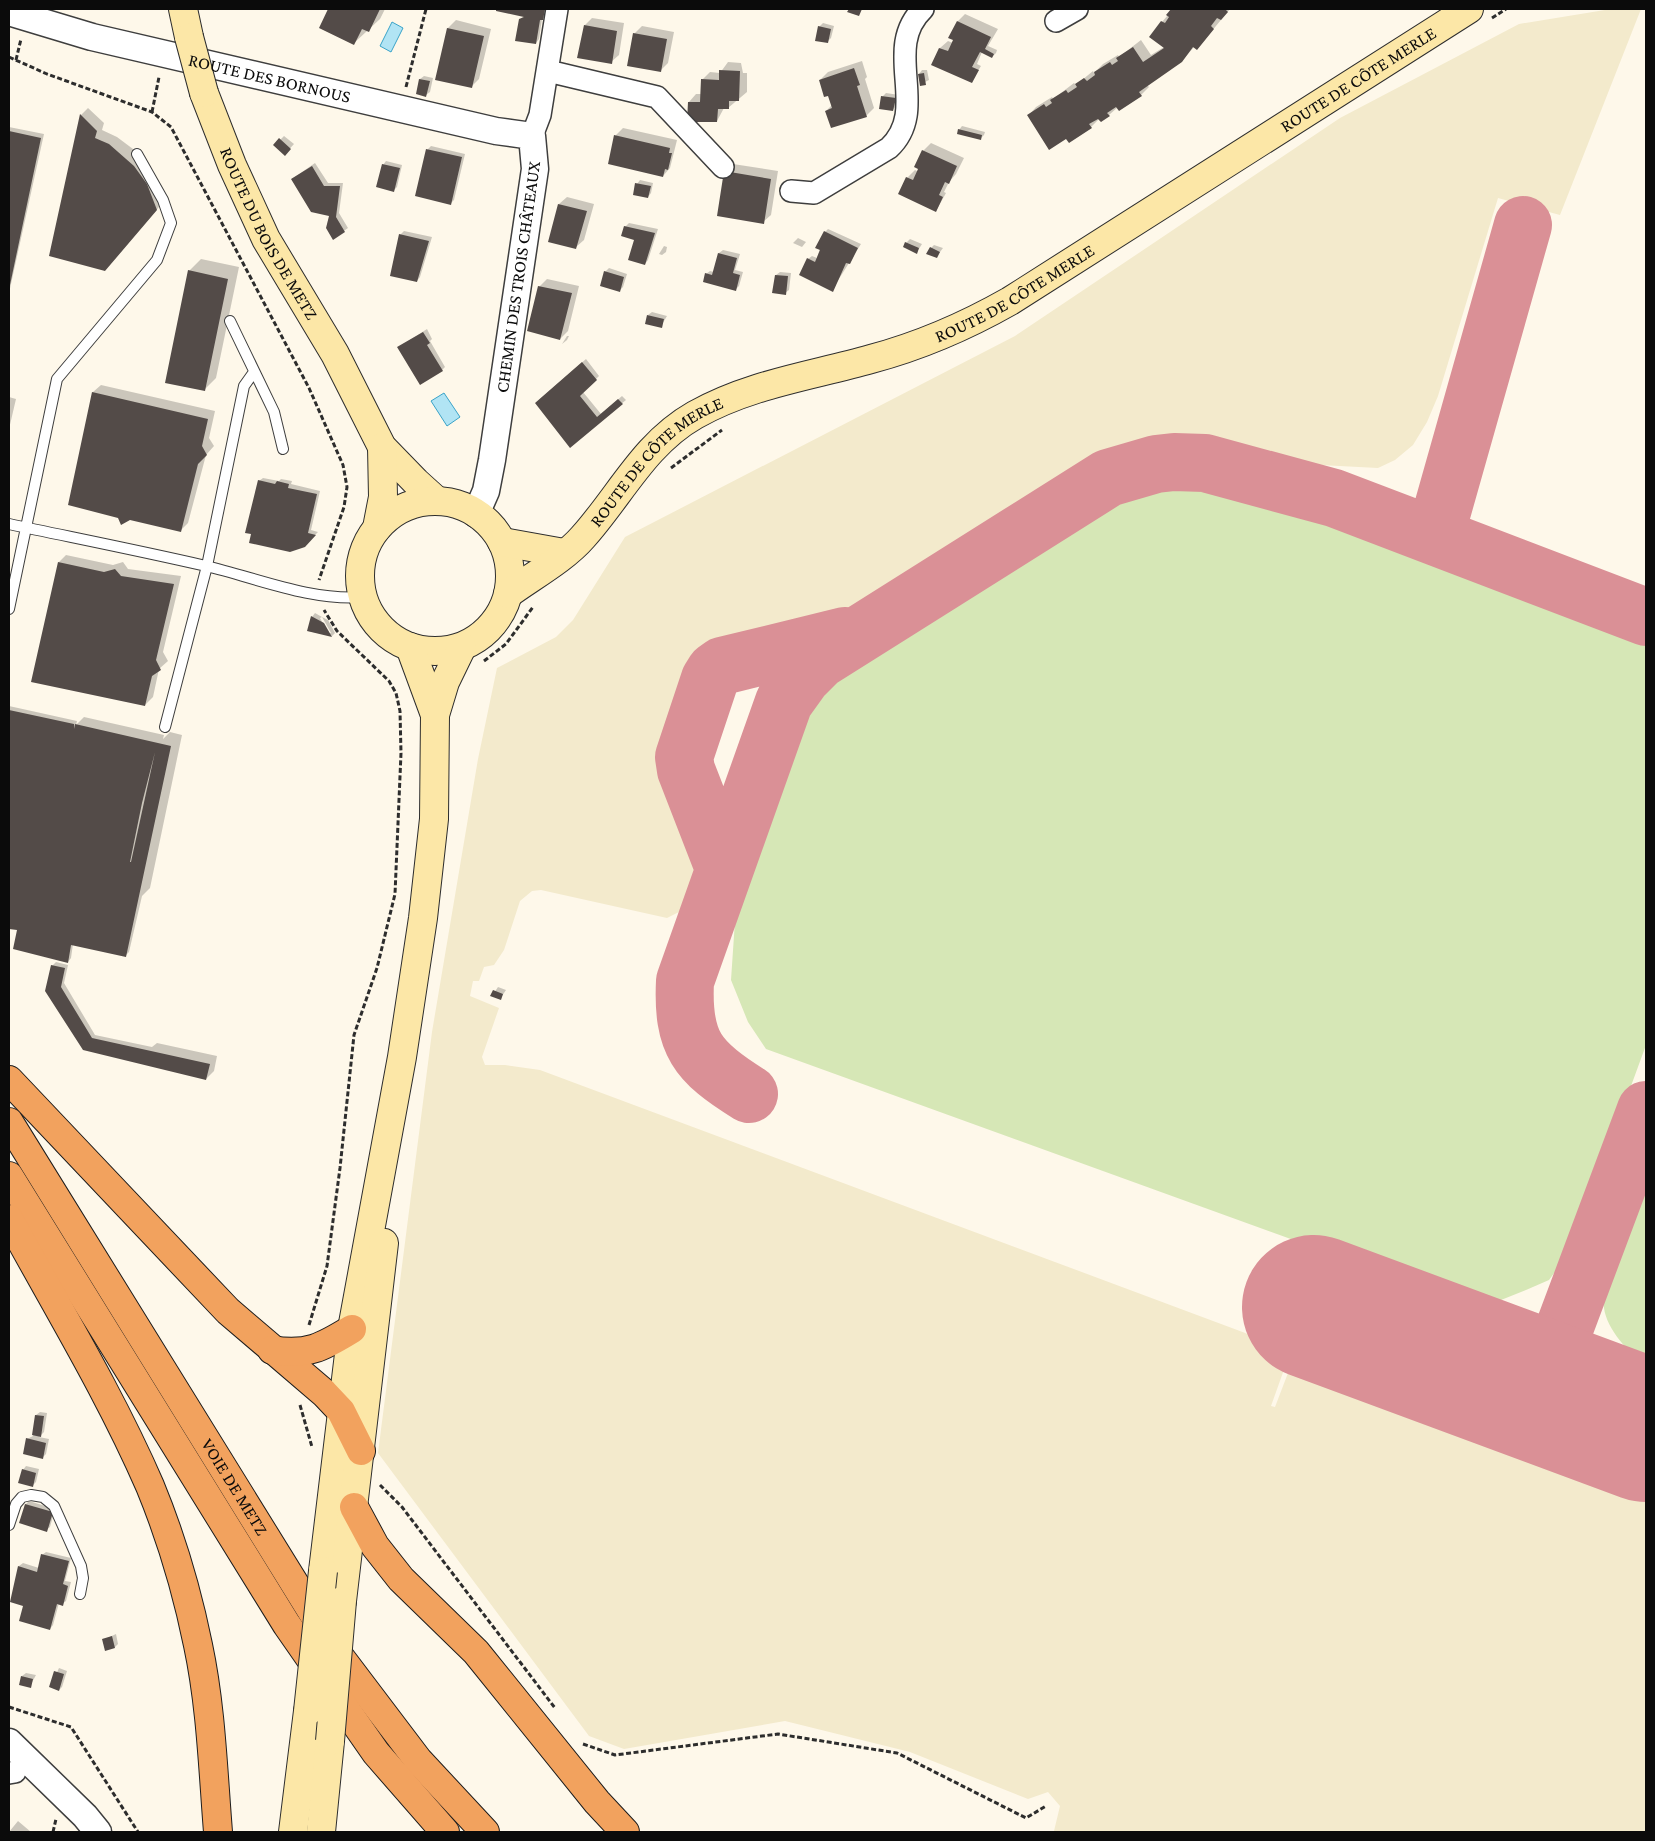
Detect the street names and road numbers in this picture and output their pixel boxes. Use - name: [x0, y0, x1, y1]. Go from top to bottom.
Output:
- street label: ROUTE DE CÔTE MERLE: [1277, 23, 1440, 136]
- street label: ROUTE DES BORNOUS: [186, 50, 353, 107]
- street label: ROUTE DU BOIS DE METZ: [216, 144, 322, 323]
- street label: CHEMIN DES TROIS CHÂTEAUX: [492, 159, 544, 394]
- street label: ROUTE DE CÔTE MERLE: [932, 240, 1098, 346]
- street label: ROUTE DE CÔTE MERLE: [586, 392, 726, 531]
- street label: VOIE DE METZ: [197, 1435, 272, 1539]

